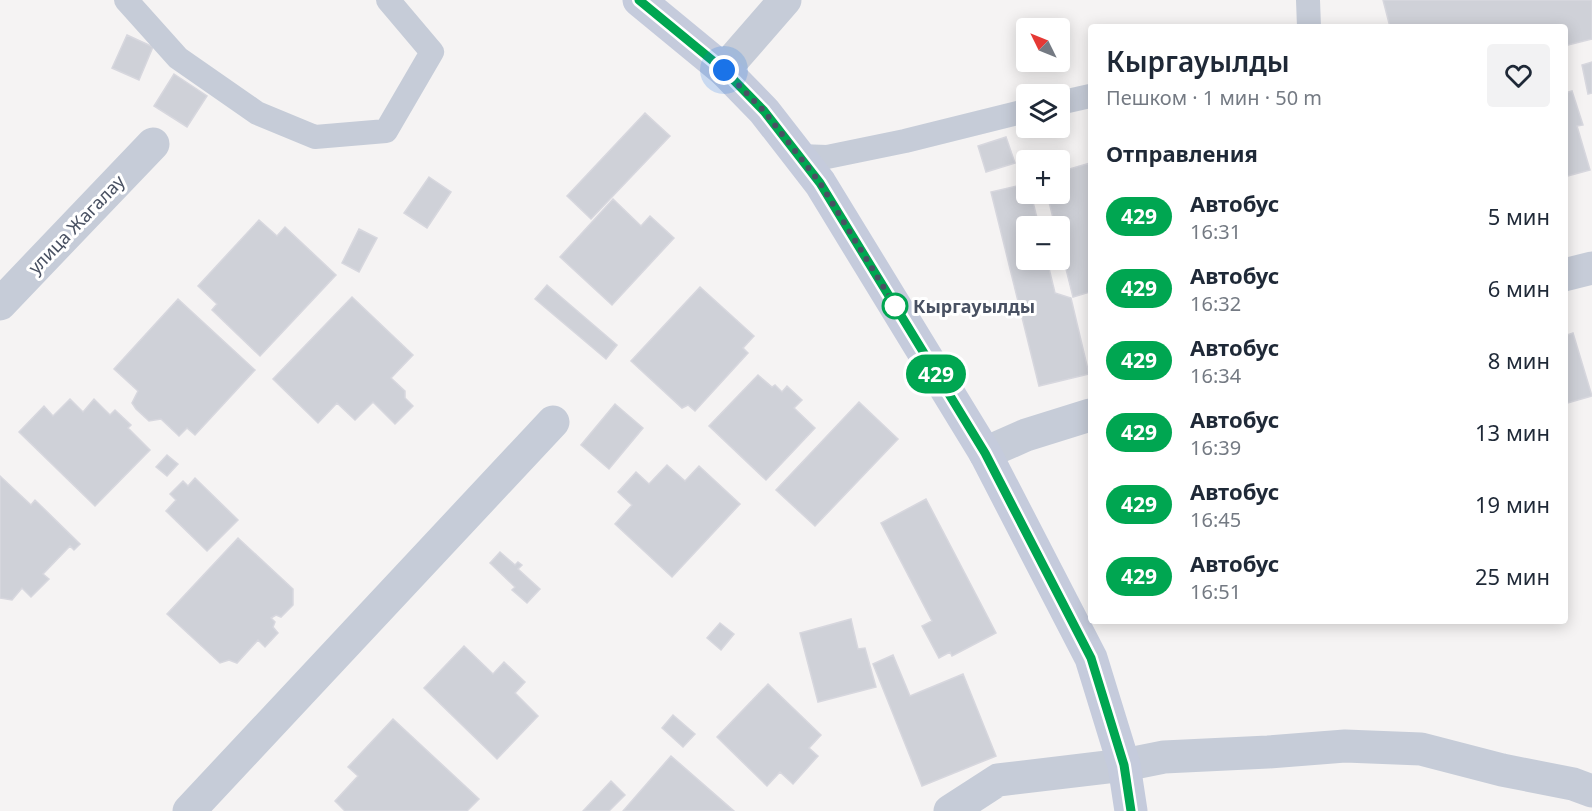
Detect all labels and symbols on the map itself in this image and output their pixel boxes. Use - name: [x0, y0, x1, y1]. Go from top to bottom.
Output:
- north arrow: [1016, 18, 1070, 72]
- your location: [709, 55, 739, 85]
- street label: улица Жагалау: [22, 169, 130, 279]
- marker: Кыргауылды: [882, 293, 908, 319]
- place label: Кыргауылды: [913, 294, 1035, 318]
- line badge: 429: [902, 354, 970, 394]

